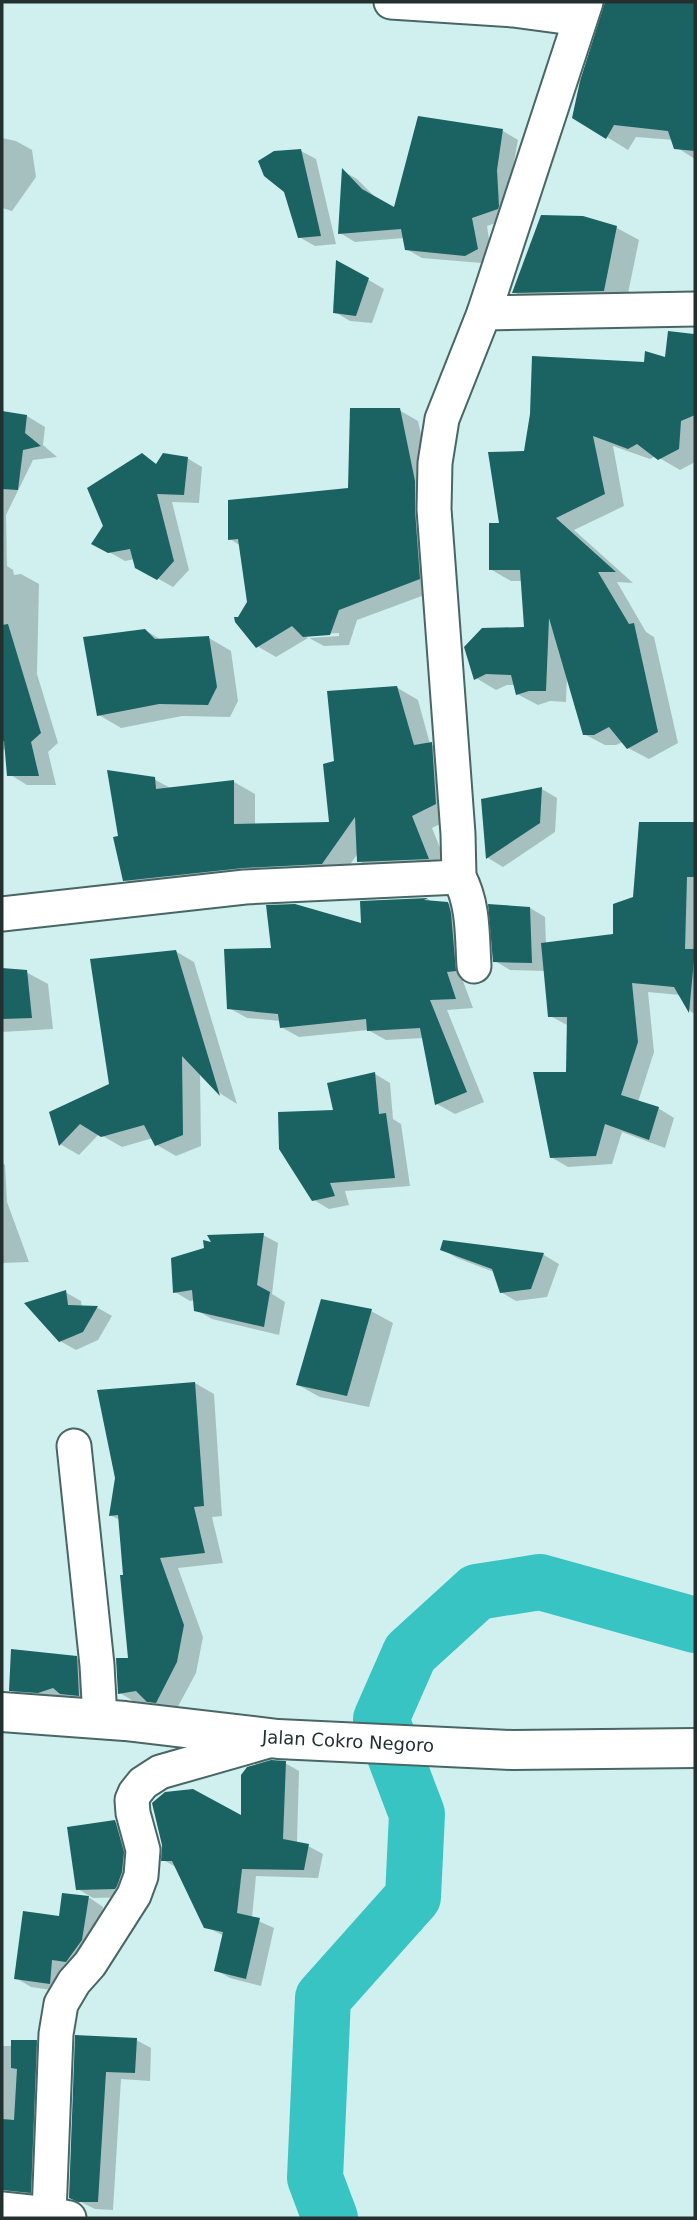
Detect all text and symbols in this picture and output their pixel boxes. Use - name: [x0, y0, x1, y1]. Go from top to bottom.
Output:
- street label: Jalan Cokro Negoro: [260, 1726, 435, 1756]

